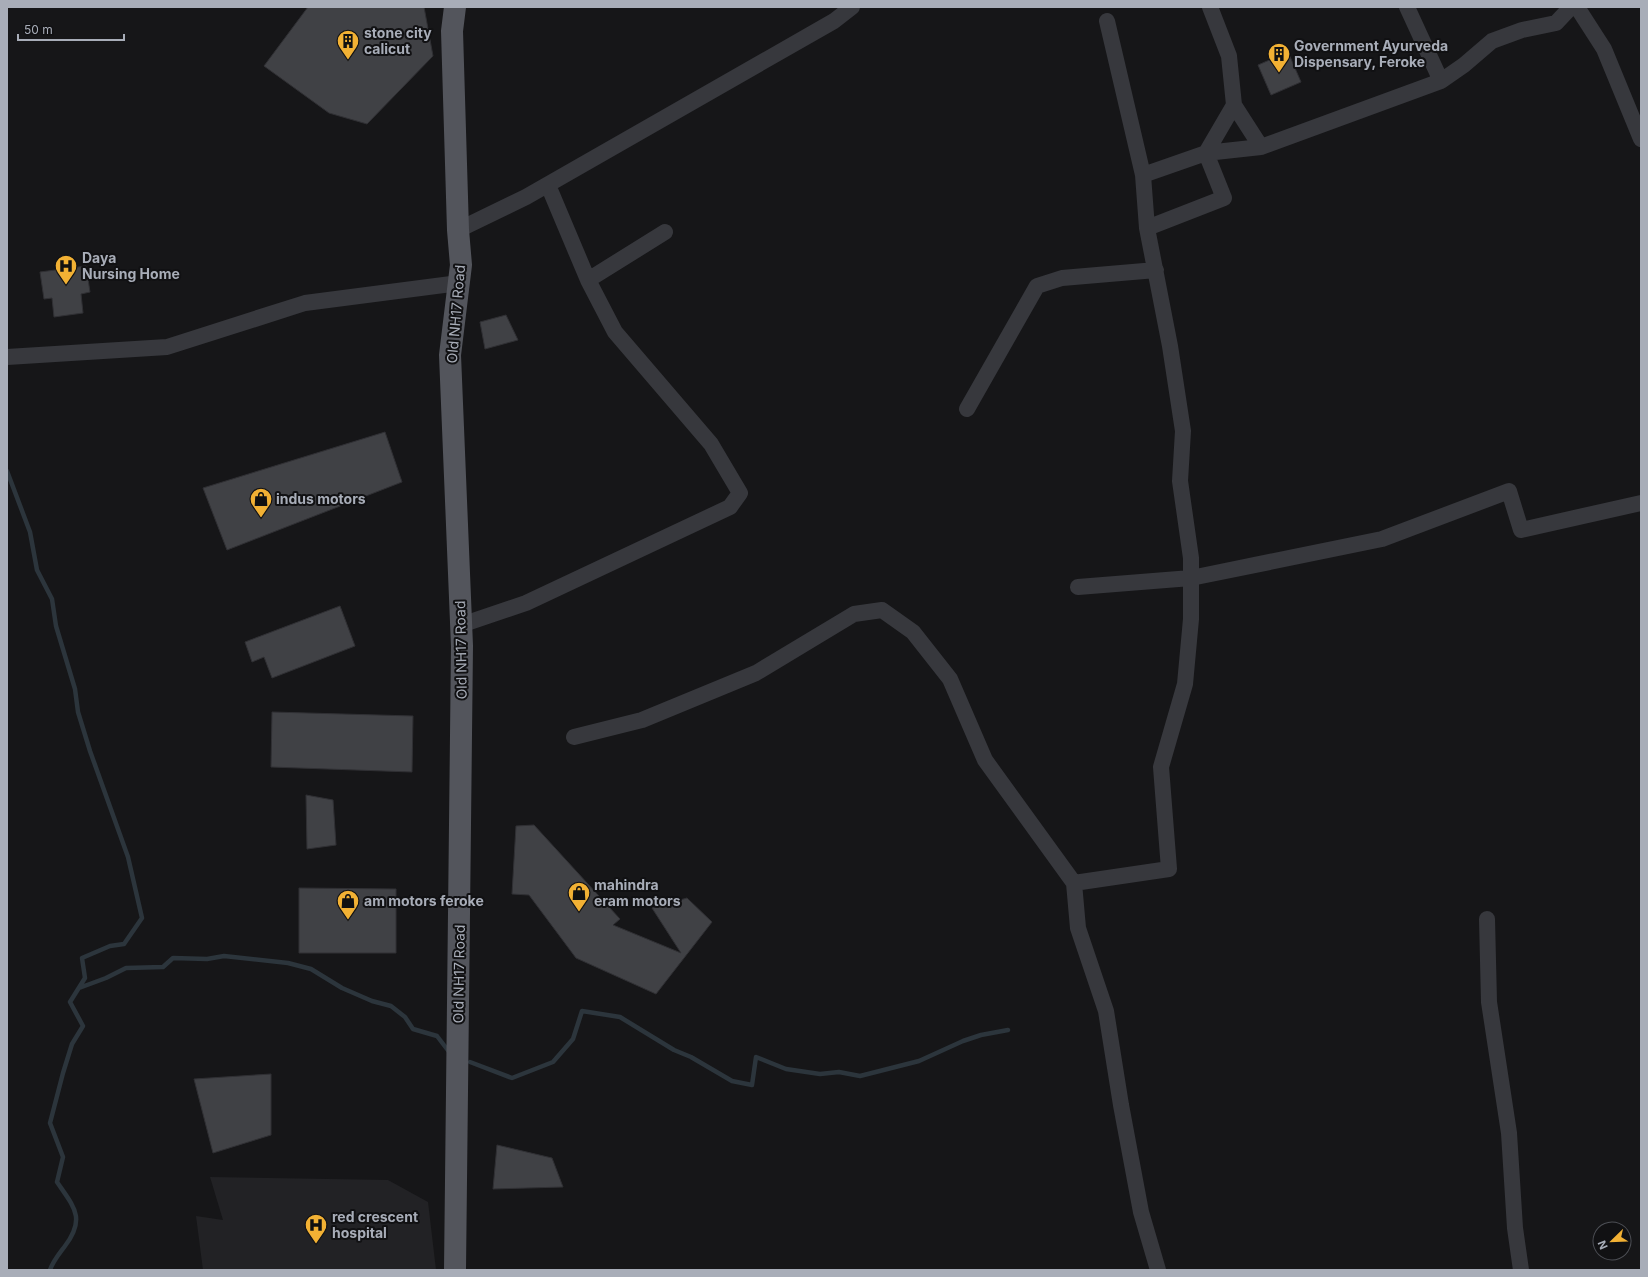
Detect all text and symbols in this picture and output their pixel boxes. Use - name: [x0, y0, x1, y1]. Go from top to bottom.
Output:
- scale bar: [18, 16, 124, 42]
- text: 50 m: [24, 22, 53, 37]
- place label: stone city calicut: [364, 24, 432, 57]
- building icon: stone city calicut: [335, 28, 361, 61]
- place label: Government Ayurveda Dispensary, Feroke: [1294, 37, 1448, 70]
- building icon: Government Ayurveda Dispensary, Feroke: [1266, 41, 1292, 74]
- place label: Daya Nursing Home: [82, 249, 180, 282]
- hospital icon: Daya Nursing Home: [53, 253, 79, 286]
- street label: Old NH17 Road: [443, 264, 468, 364]
- shop icon: indus motors: [248, 486, 274, 519]
- place label: indus motors: [276, 490, 366, 507]
- street label: Old NH17 Road: [451, 600, 470, 700]
- place label: mahindra eram motors: [594, 876, 681, 909]
- shop icon: mahindra eram motors: [566, 880, 592, 913]
- shop icon: am motors feroke: [335, 888, 361, 921]
- place label: am motors feroke: [364, 892, 484, 909]
- street label: Old NH17 Road: [449, 924, 468, 1024]
- place label: red crescent hospital: [332, 1208, 418, 1241]
- hospital icon: red crescent hospital: [303, 1212, 329, 1245]
- north arrow: [1592, 1221, 1632, 1261]
- text: N: [1595, 1238, 1611, 1252]

